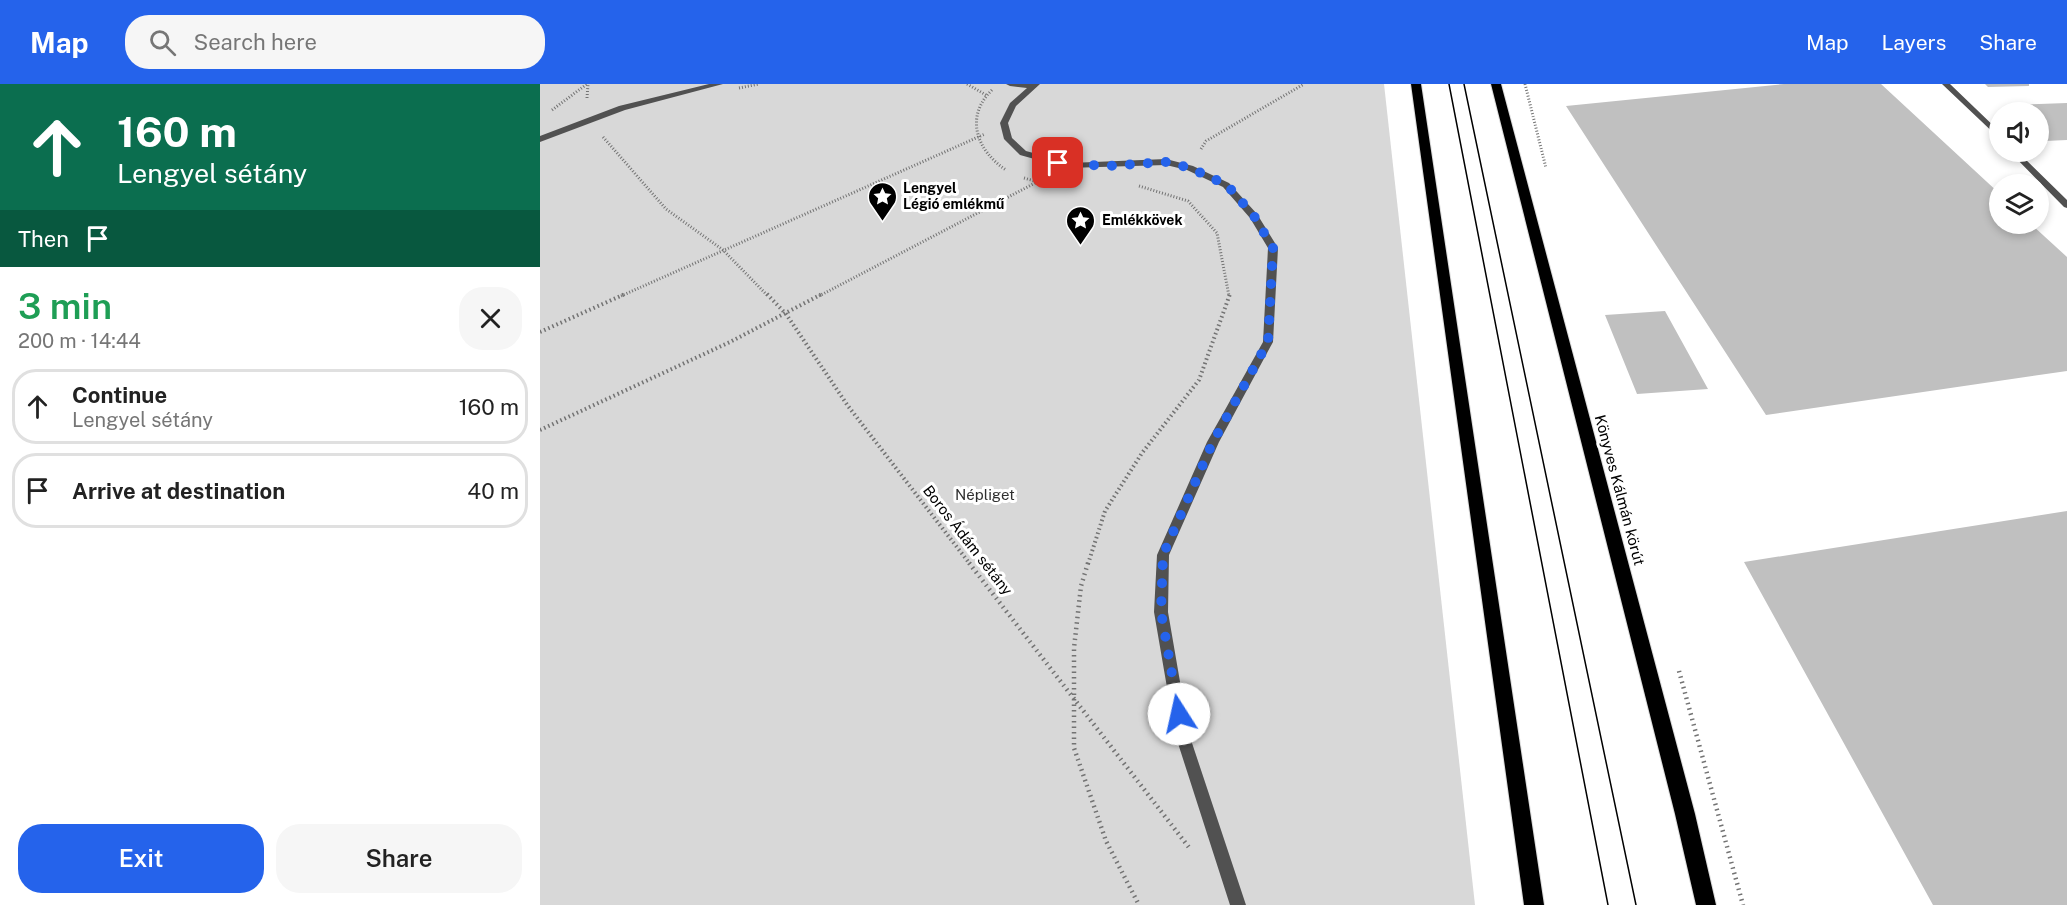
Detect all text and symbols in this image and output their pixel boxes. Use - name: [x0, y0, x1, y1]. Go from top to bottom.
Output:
- search box: [125, 15, 545, 69]
- text: Map: [30, 26, 89, 59]
- icon: search: [146, 26, 179, 59]
- text: Search here: [194, 29, 317, 55]
- text: Map: [1806, 30, 1849, 55]
- text: Layers: [1882, 30, 1946, 55]
- text: Share: [1979, 30, 2037, 55]
- map controls: [1989, 102, 2049, 234]
- button: sound: [1989, 102, 2049, 162]
- text: 160 m: [117, 107, 237, 156]
- icon: ahead: [18, 108, 96, 186]
- pin: [1032, 137, 1083, 188]
- icon: arrive: [1041, 146, 1074, 179]
- text: Lengyel sétány: [117, 157, 307, 189]
- button: layers: [1989, 174, 2049, 234]
- place icon: Lengyel Légió emlékmű: [866, 180, 898, 222]
- place label: Lengyel Légió emlékmű: [903, 180, 1005, 212]
- place icon: Emlékkövek: [1065, 204, 1097, 246]
- place label: Emlékkövek: [1102, 212, 1183, 228]
- icon: arrive: [81, 222, 114, 255]
- text: Then: [18, 226, 69, 252]
- text: 3 min: [18, 285, 112, 327]
- button: close: [459, 287, 522, 350]
- text: 200 m · 14:44: [18, 329, 141, 353]
- text: Continue: [72, 382, 167, 408]
- icon: ahead: [21, 390, 54, 423]
- text: 160 m: [459, 394, 519, 420]
- text: Lengyel sétány: [72, 408, 213, 432]
- street label: Könyves Kálmán körút: [1592, 413, 1648, 567]
- icon: arrive: [21, 474, 54, 507]
- text: Arrive at destination: [72, 478, 285, 504]
- text: 40 m: [467, 478, 519, 504]
- street label: Boros Ádám sétány: [920, 482, 1016, 598]
- park label: Népliget: [955, 486, 1015, 503]
- position arrow: [1147, 682, 1211, 746]
- button: Exit: [18, 824, 264, 893]
- button: Share: [276, 824, 522, 893]

